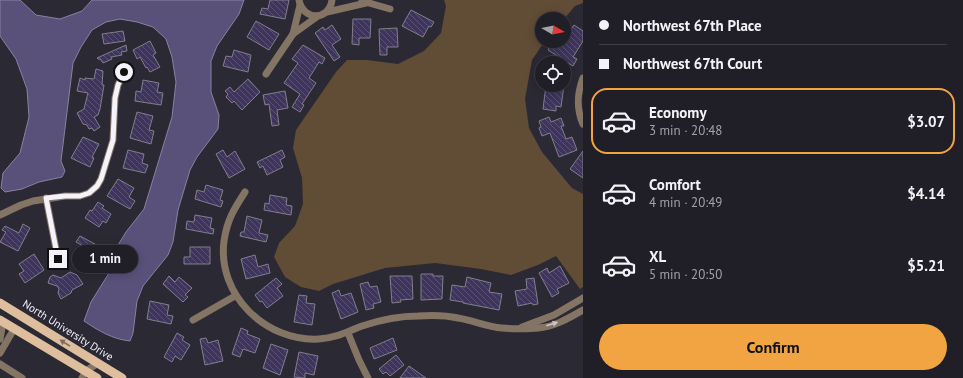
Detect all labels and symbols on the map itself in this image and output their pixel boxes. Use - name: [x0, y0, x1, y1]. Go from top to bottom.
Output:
- north arrow: [535, 12, 571, 48]
- route start: [115, 63, 133, 81]
- callout: 1 min: [72, 245, 138, 273]
- route end: [49, 250, 67, 268]
- street label: North University Drive: [20, 296, 116, 364]
- one-way arrow: [547, 321, 559, 327]
- one-way arrow: [59, 339, 71, 346]

